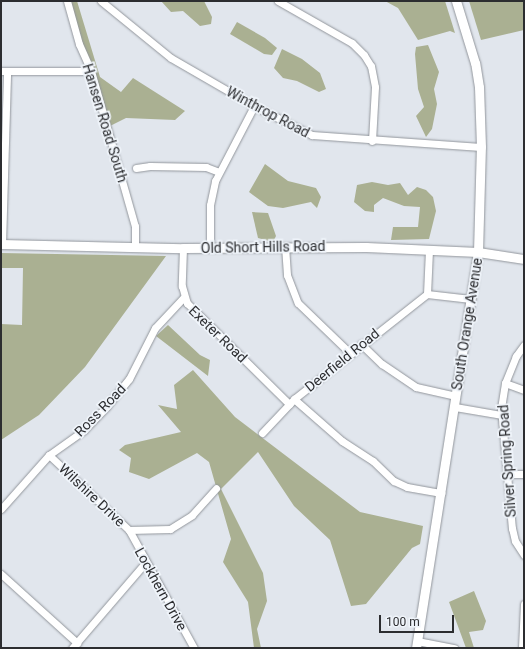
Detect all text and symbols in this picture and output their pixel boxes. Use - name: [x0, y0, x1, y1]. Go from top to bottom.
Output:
- street label: Hansen Road South: [79, 62, 131, 184]
- street label: Winthrop Road: [223, 83, 313, 141]
- street label: Old Short Hills Road: [201, 238, 325, 256]
- street label: South Orange Avenue: [448, 257, 486, 391]
- street label: Exeter Road: [185, 302, 251, 366]
- street label: Deerfield Road: [301, 325, 383, 395]
- street label: Ross Road: [71, 380, 129, 440]
- street label: Silver Spring Road: [495, 404, 519, 518]
- street label: Wilshire Drive: [55, 460, 129, 530]
- street label: Lockhern Drive: [131, 544, 191, 634]
- scale bar: [381, 607, 456, 633]
- text: 100 m: [386, 615, 420, 629]

